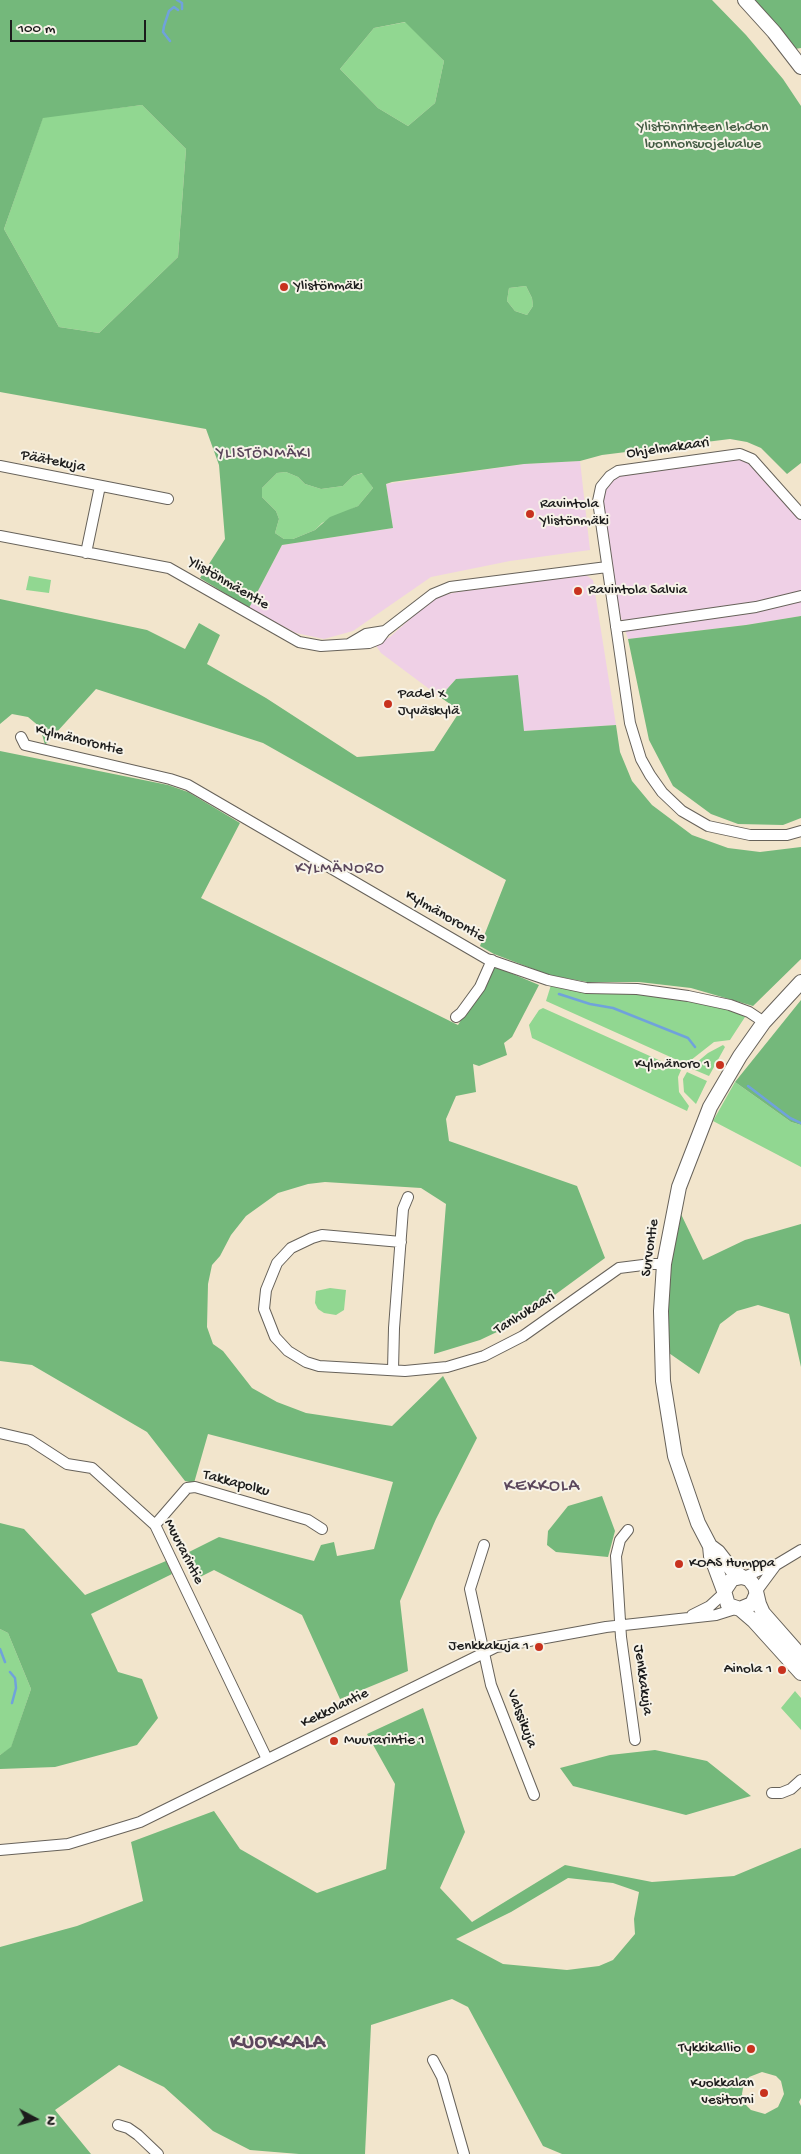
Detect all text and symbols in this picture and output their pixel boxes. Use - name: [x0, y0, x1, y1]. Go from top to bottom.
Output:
- scale bar: [12, 10, 149, 42]
- text: 100 m: [18, 20, 55, 38]
- park label: Ylistönrinteen lehdon luonnonsuojelualue: [638, 119, 768, 154]
- place label: Ylistönmäki: [294, 278, 363, 296]
- marker: Ylistönmäki: [278, 281, 290, 293]
- street label: Ohjelmakaari: [625, 434, 711, 464]
- district label: YLISTÖNMÄKI: [215, 445, 313, 465]
- street label: Päätekuja: [19, 447, 87, 477]
- place label: Ravintola Ylistönmäki: [540, 496, 609, 531]
- marker: Ravintola Ylistönmäki: [524, 508, 536, 520]
- street label: Ylistönmäentie: [184, 553, 272, 615]
- place label: Ravintola Salvia: [588, 582, 687, 600]
- marker: Ravintola Salvia: [572, 585, 584, 597]
- place label: Padel X Jyväskylä: [398, 686, 459, 721]
- marker: Padel X Jyväskylä: [382, 698, 394, 710]
- street label: Kylmänorontie: [33, 721, 125, 761]
- district label: KYLMÄNORO: [294, 860, 386, 880]
- street label: Kylmänorontie: [401, 887, 489, 947]
- place label: Kylmänoro 1: [634, 1056, 710, 1074]
- marker: Kylmänoro 1: [714, 1059, 726, 1071]
- street label: Survontie: [638, 1218, 664, 1278]
- street label: Tanhukaari: [491, 1288, 559, 1340]
- street label: Takkapolku: [201, 1467, 271, 1501]
- district label: KEKKOLA: [503, 1476, 581, 1498]
- street label: Muurarintie: [159, 1516, 207, 1588]
- place label: KOAS Humppa: [689, 1555, 775, 1573]
- marker: KOAS Humppa: [673, 1558, 685, 1570]
- place label: Jenkkakuja 1: [448, 1638, 529, 1656]
- marker: Jenkkakuja 1: [533, 1641, 545, 1653]
- street label: Jenkkakuja: [628, 1644, 656, 1716]
- place label: Ainola 1: [724, 1661, 772, 1679]
- marker: Ainola 1: [776, 1664, 788, 1676]
- street label: Kekkolantie: [298, 1685, 372, 1733]
- street label: Valssikuja: [502, 1687, 540, 1751]
- place label: Muurarintie 1: [344, 1732, 425, 1750]
- marker: Muurarintie 1: [328, 1735, 340, 1747]
- district label: KUOKKALA: [229, 2032, 327, 2056]
- place label: Tykkikallio: [679, 2040, 741, 2058]
- marker: Tykkikallio: [745, 2043, 757, 2055]
- place label: Kuokkalan vesitorni: [690, 2075, 754, 2110]
- marker: Kuokkalan vesitorni: [758, 2087, 770, 2099]
- north arrow: [10, 2094, 60, 2144]
- text: N: [41, 2115, 59, 2126]

